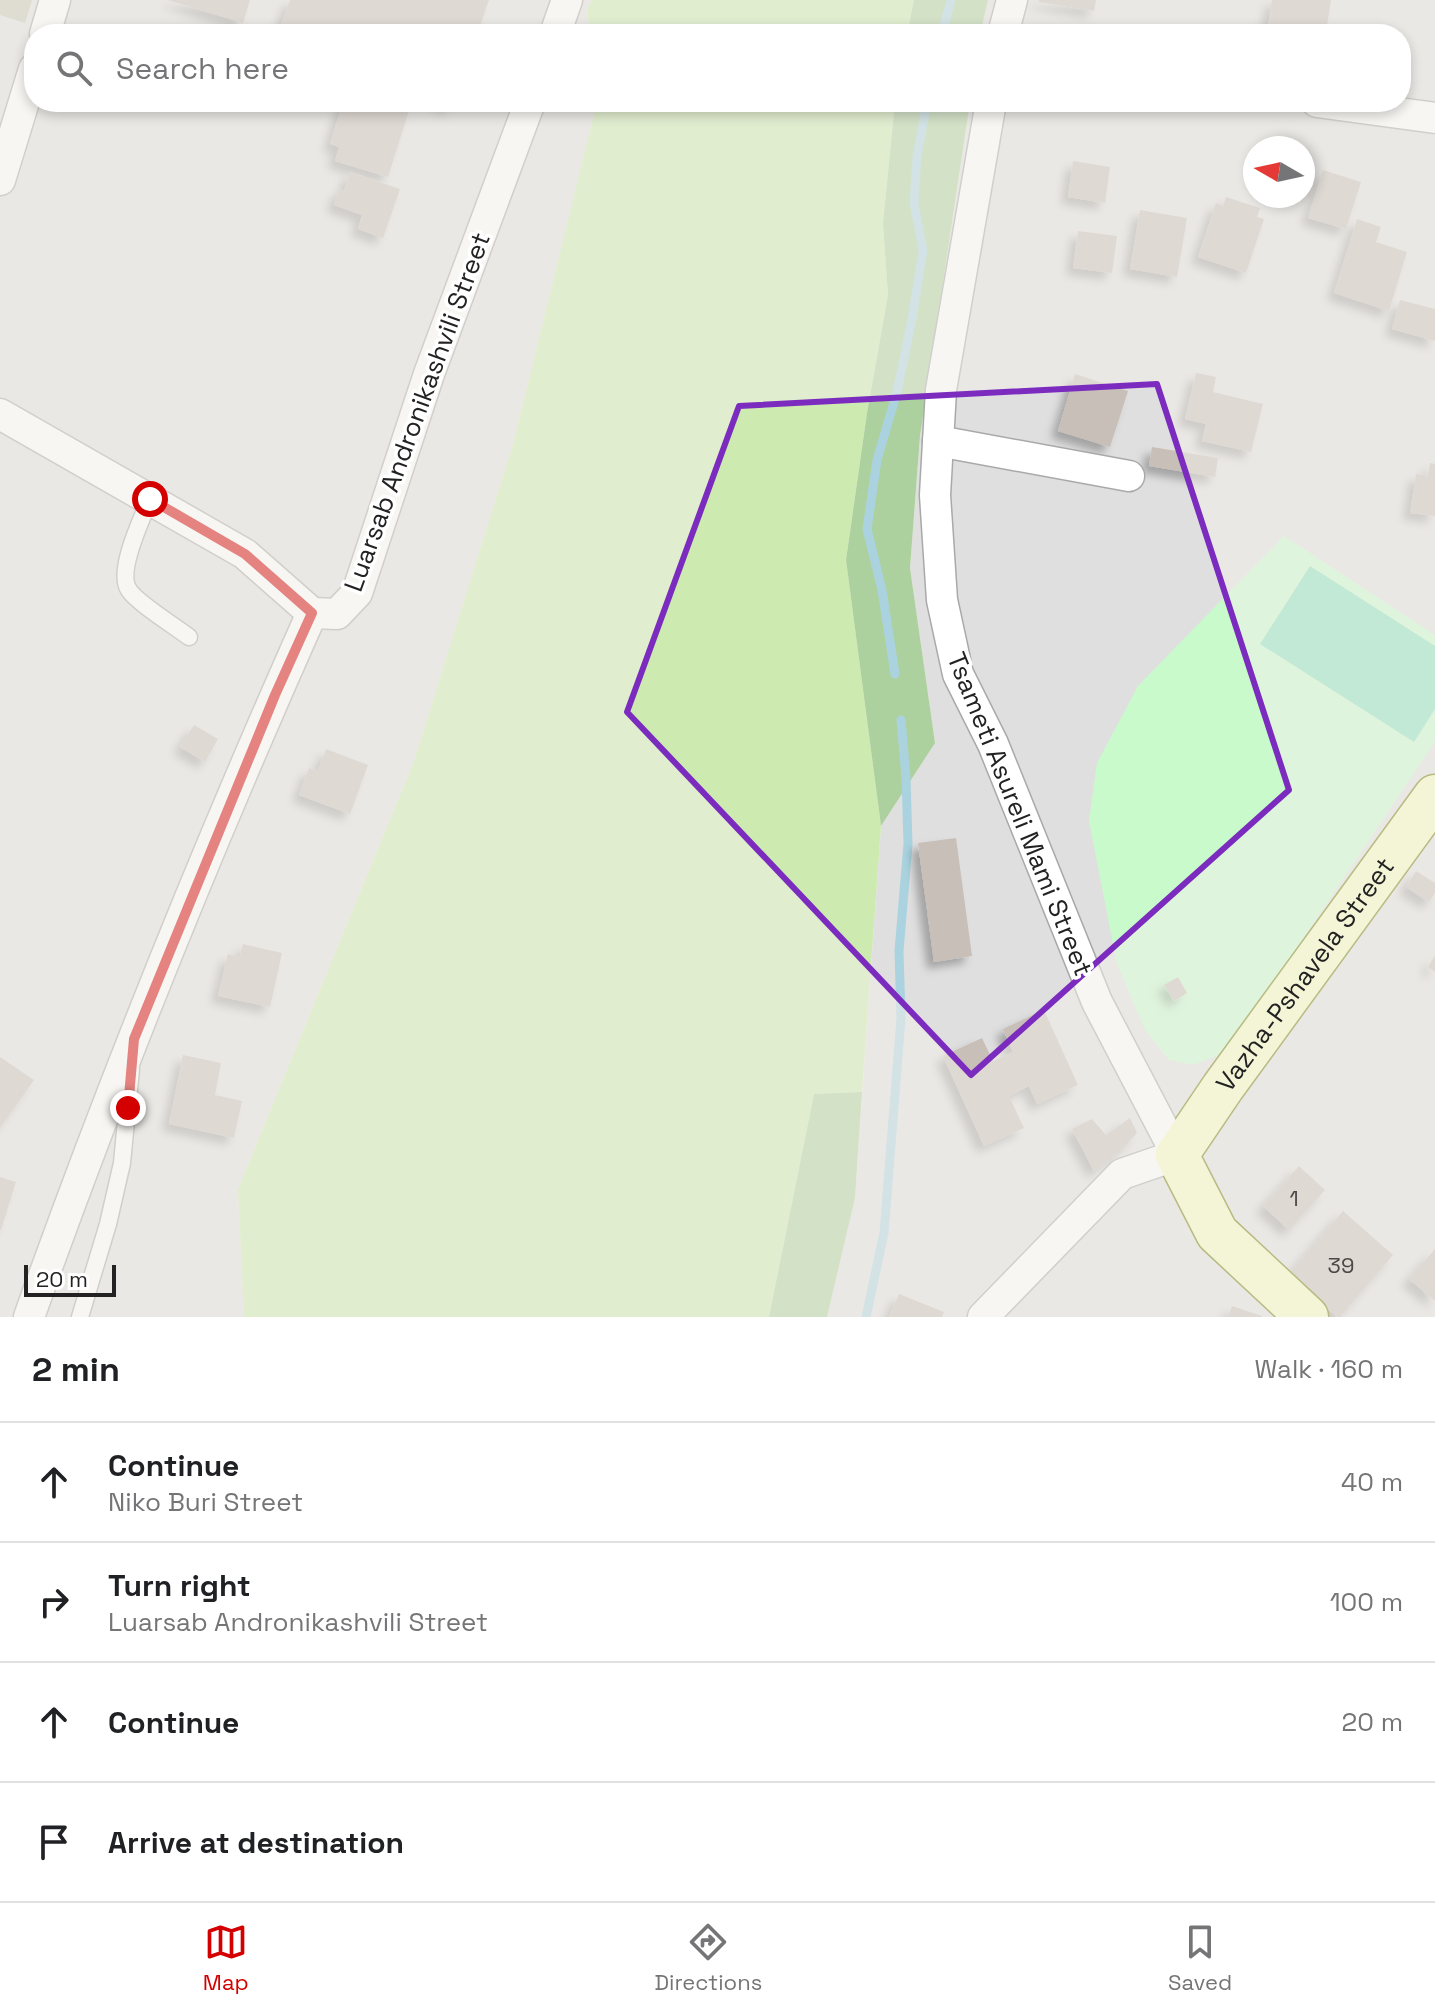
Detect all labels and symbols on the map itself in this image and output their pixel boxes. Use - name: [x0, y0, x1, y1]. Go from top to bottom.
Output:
- north arrow: [1243, 136, 1315, 208]
- street label: Luarsab Andronikashvili Street: [336, 228, 498, 596]
- route start: [132, 481, 168, 517]
- street label: Tsameti Asureli Mami Street: [939, 647, 1101, 981]
- street label: Vazha-Pshavela Street: [1208, 851, 1402, 1098]
- route end: [110, 1090, 146, 1126]
- house number: 1: [1289, 1184, 1299, 1212]
- house number: 39: [1328, 1251, 1354, 1279]
- scale bar: [24, 1261, 116, 1297]

